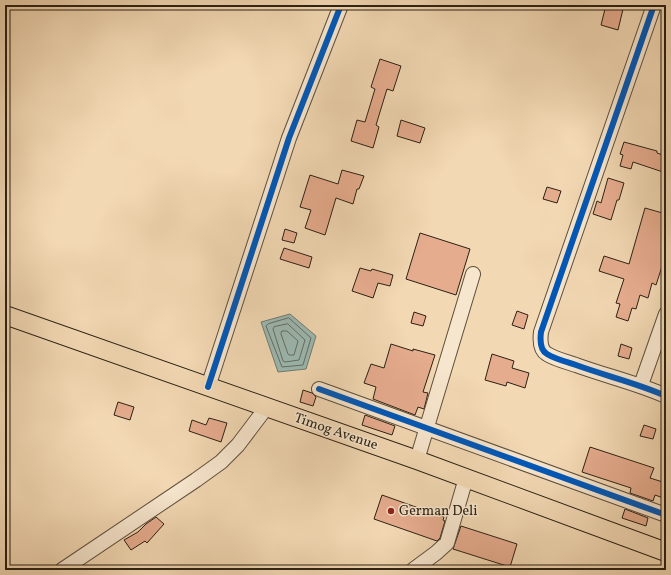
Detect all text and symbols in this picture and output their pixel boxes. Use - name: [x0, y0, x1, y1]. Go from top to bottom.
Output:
- street label: Timog Avenue: [292, 409, 381, 455]
- place label: German Deli: [399, 502, 478, 521]
- marker: German Deli: [386, 506, 396, 516]

